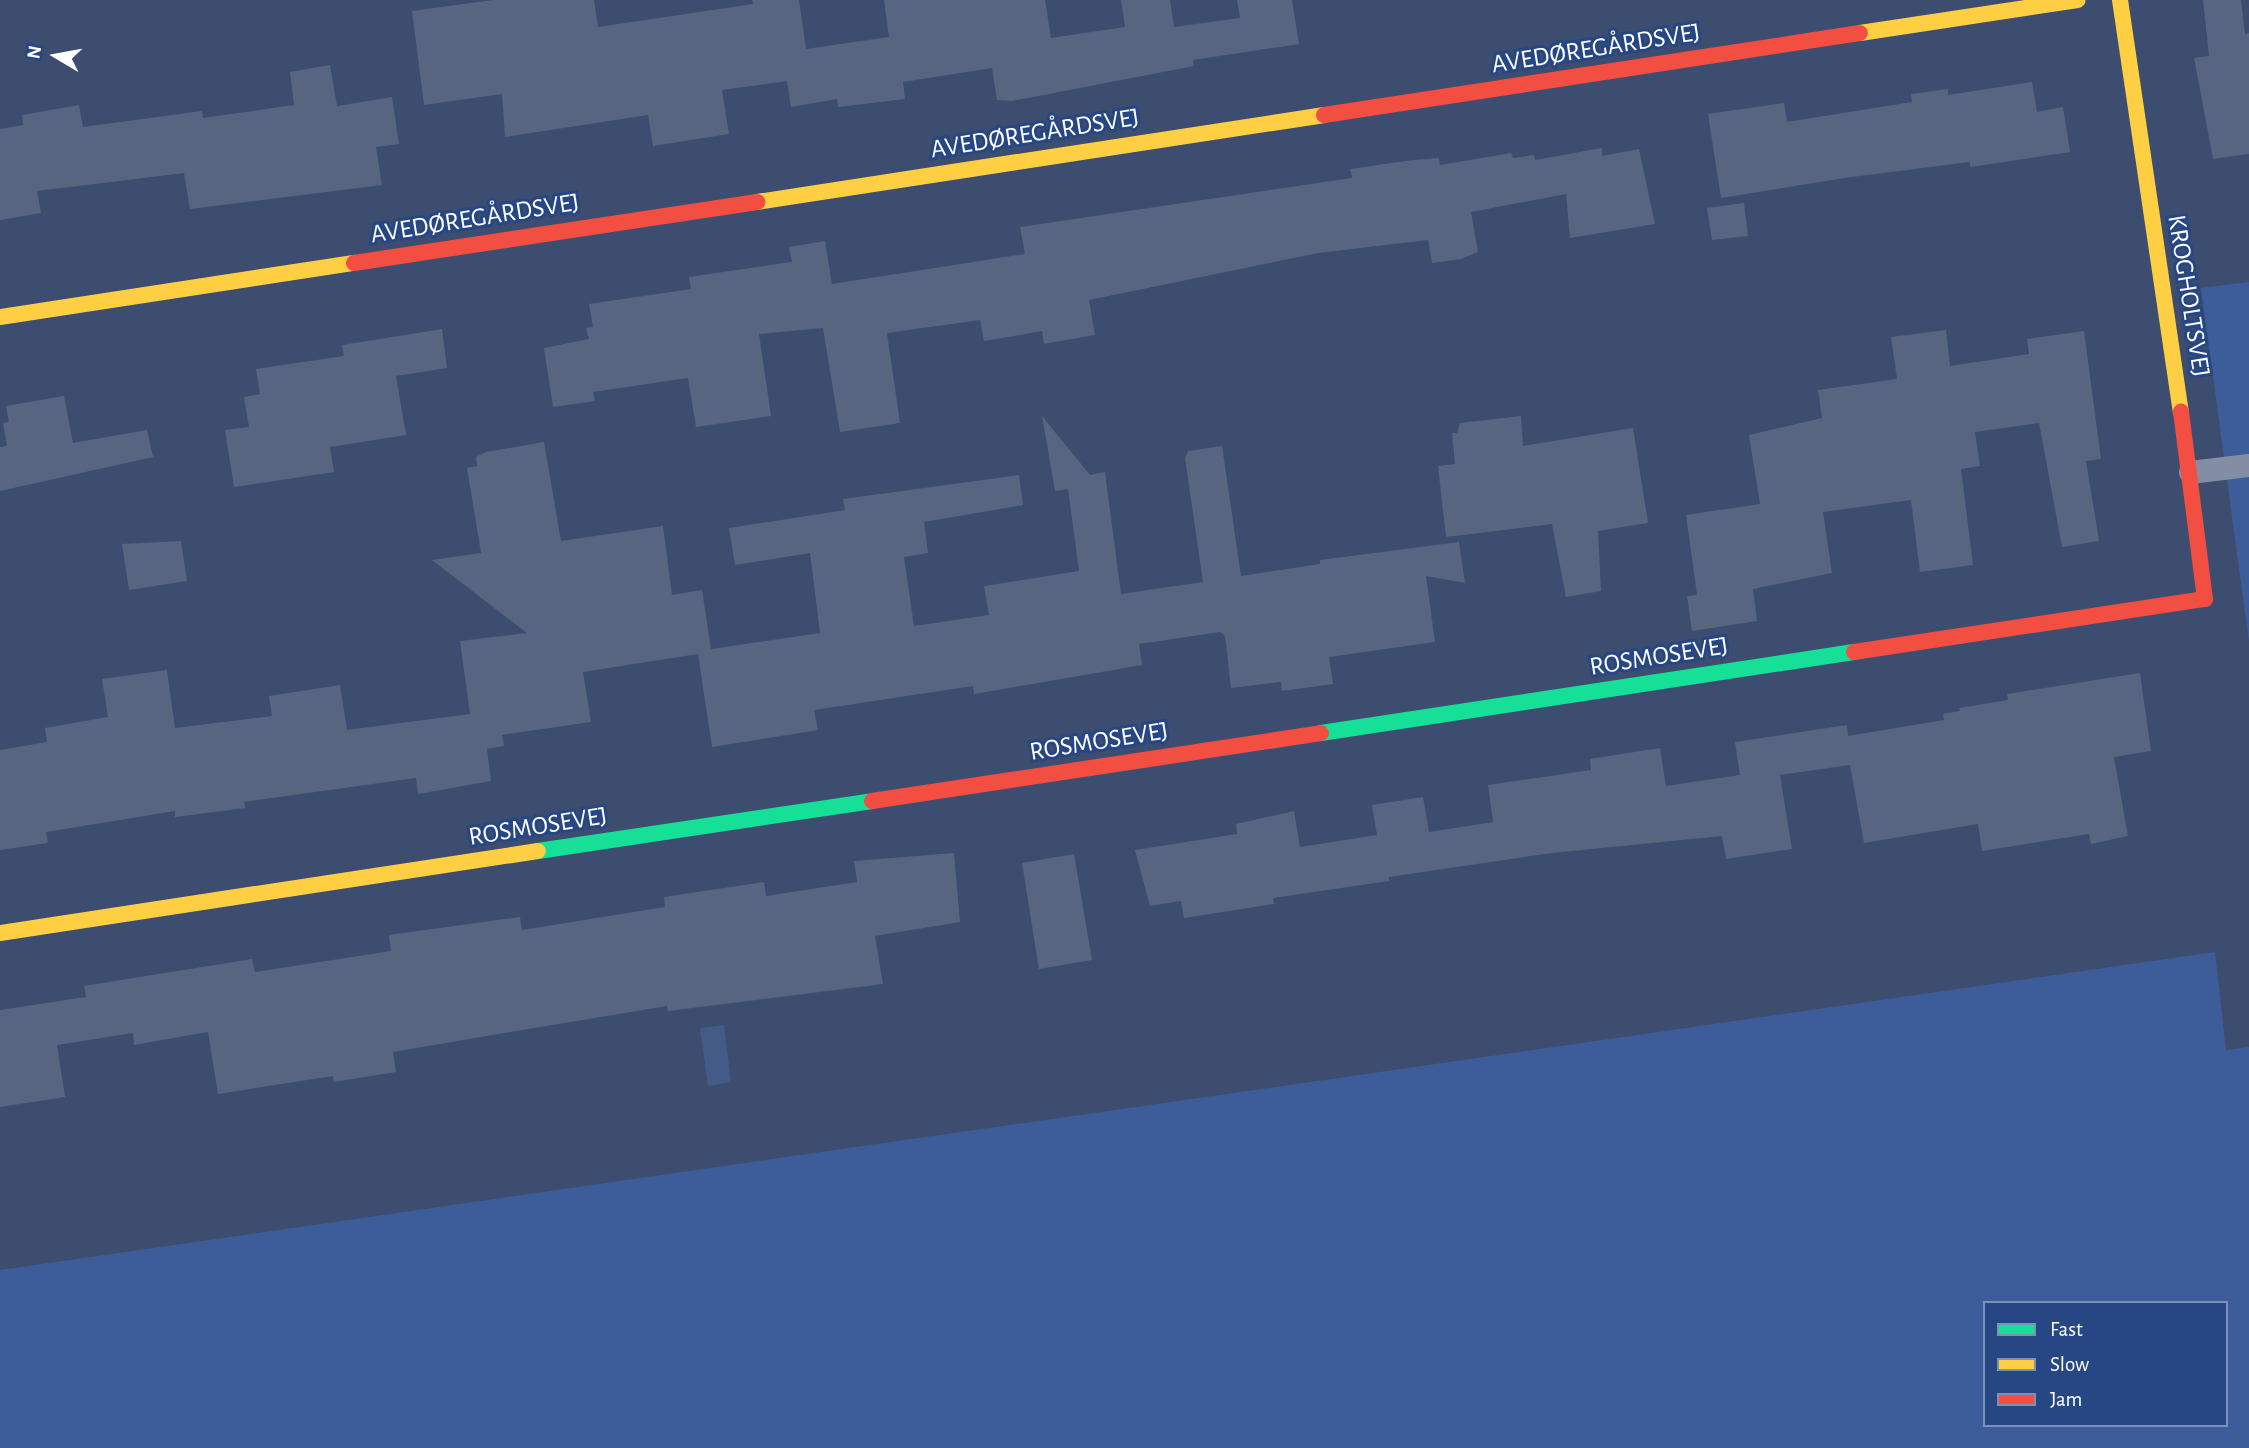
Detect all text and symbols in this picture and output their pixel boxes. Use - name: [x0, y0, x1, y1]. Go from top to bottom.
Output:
- street label: AVEDØREGÅRDSVEJ: [1489, 17, 1703, 81]
- north arrow: [21, 21, 91, 91]
- text: N: [24, 44, 45, 60]
- street label: AVEDØREGÅRDSVEJ: [928, 102, 1142, 166]
- street label: AVEDØREGÅRDSVEJ: [368, 187, 582, 251]
- street label: KROGHOLTSVEJ: [2160, 213, 2216, 379]
- street label: ROSMOSEVEJ: [1587, 631, 1731, 683]
- street label: ROSMOSEVEJ: [1027, 716, 1171, 768]
- street label: ROSMOSEVEJ: [466, 801, 610, 853]
- legend: [1983, 1301, 2228, 1427]
- text: Fast: [2050, 1319, 2083, 1340]
- text: Slow: [2050, 1354, 2089, 1375]
- text: Jam: [2050, 1389, 2082, 1410]

